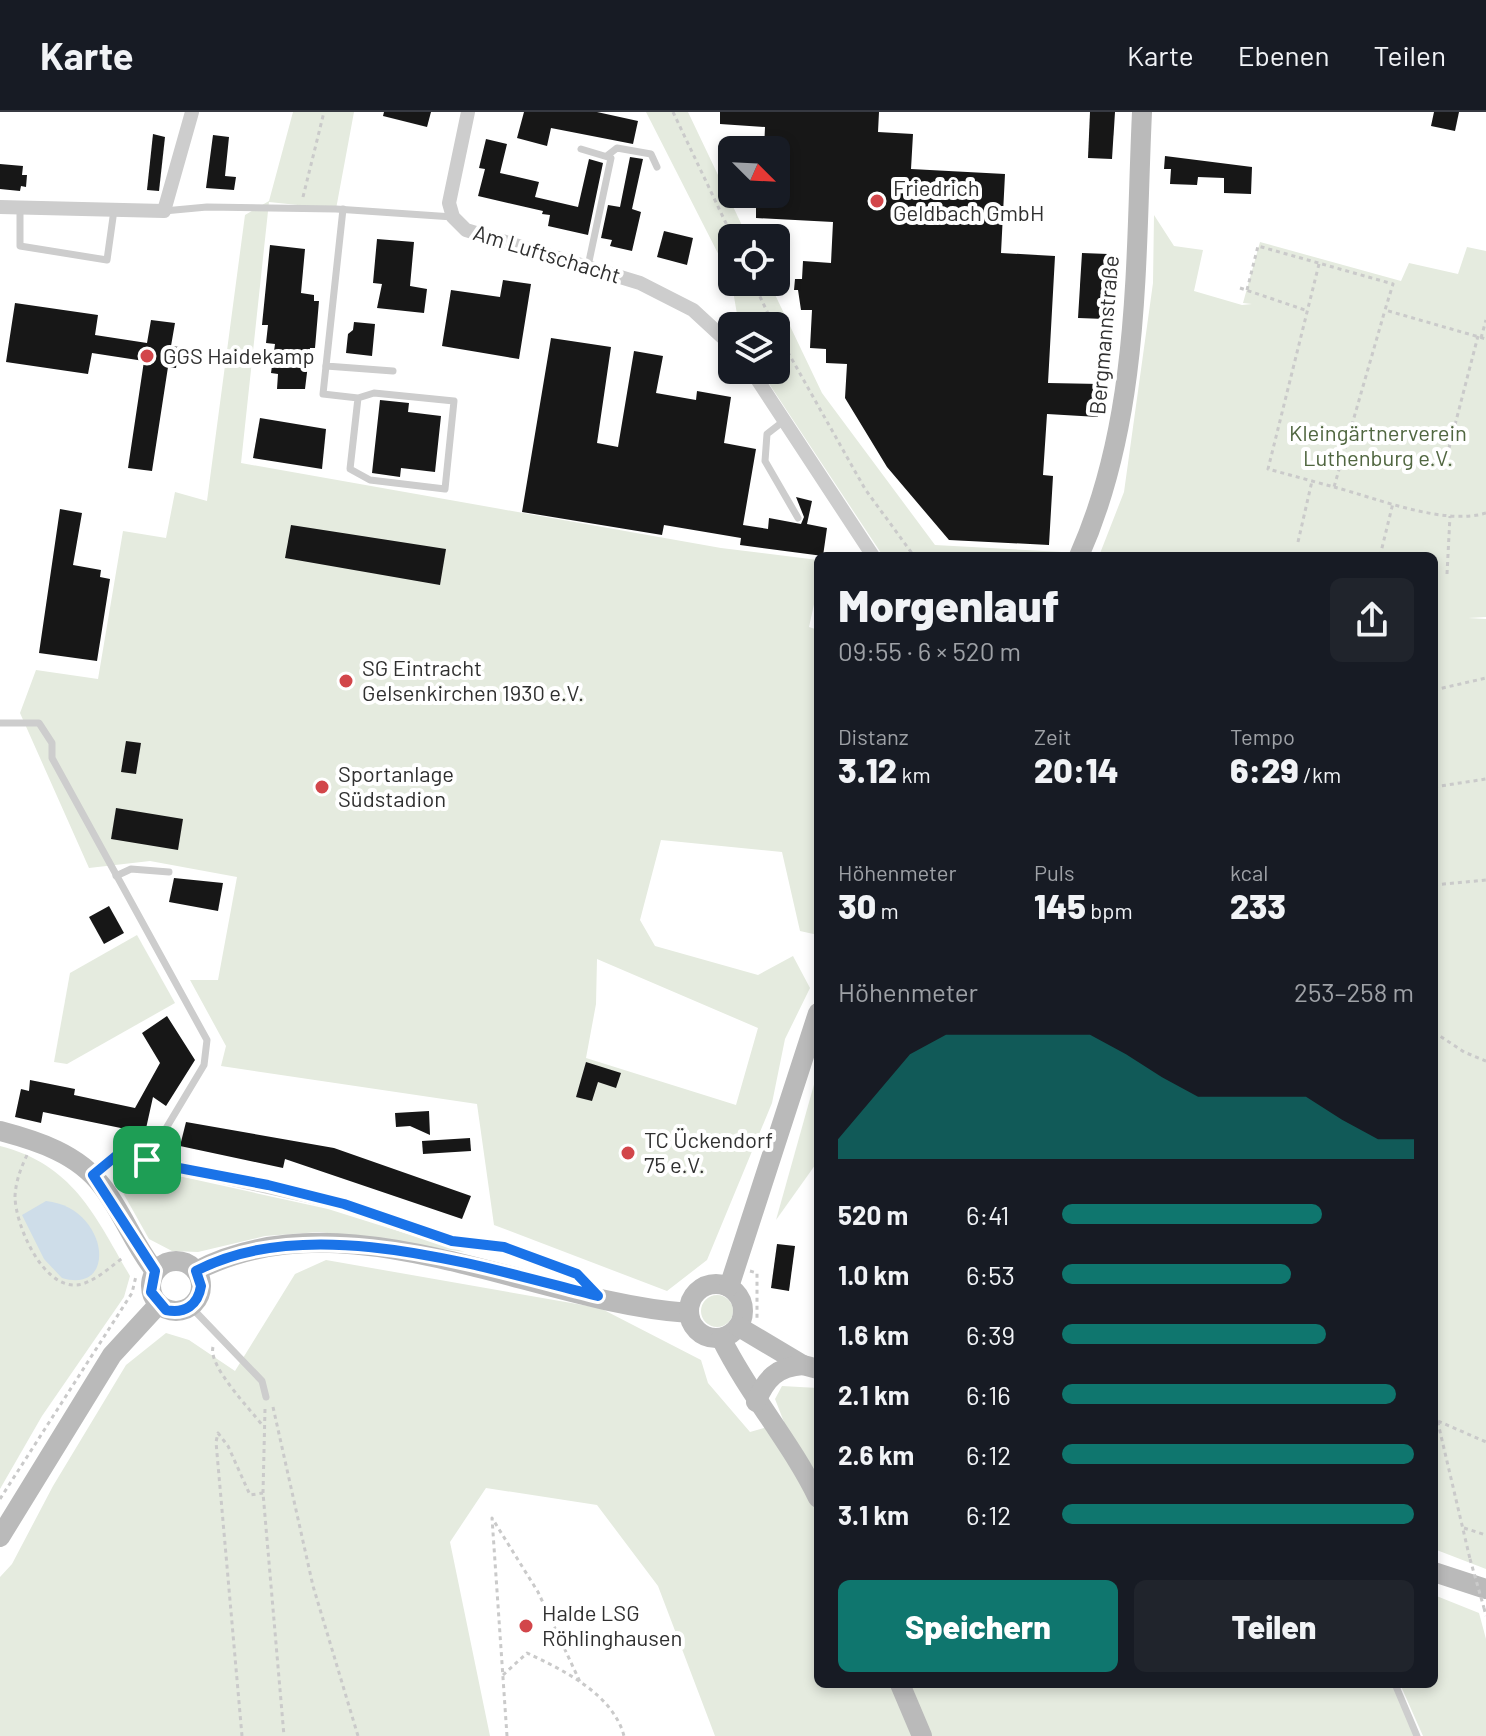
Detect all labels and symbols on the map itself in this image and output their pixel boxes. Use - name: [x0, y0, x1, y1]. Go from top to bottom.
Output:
- north arrow: [718, 136, 790, 208]
- place label: Friedrich Geldbach GmbH: [893, 174, 1044, 225]
- marker: Friedrich Geldbach GmbH: [868, 192, 886, 210]
- street label: Am Luftschacht: [471, 218, 624, 288]
- street label: Bergmannstraße: [1083, 254, 1123, 416]
- place label: GGS Haidekamp: [163, 342, 315, 368]
- marker: GGS Haidekamp: [138, 347, 156, 365]
- park label: Kleingärtnerverein Luthenburg e.V.: [1289, 419, 1467, 470]
- place label: SG Eintracht Gelsenkirchen 1930 e.V.: [362, 654, 584, 705]
- marker: SG Eintracht Gelsenkirchen 1930 e.V.: [337, 672, 355, 690]
- place label: Sportanlage Südstadion: [338, 760, 454, 811]
- marker: Sportanlage Südstadion: [313, 778, 331, 796]
- pin: [113, 1126, 181, 1194]
- place label: TC Ückendorf 75 e.V.: [644, 1126, 773, 1177]
- marker: TC Ückendorf 75 e.V.: [619, 1144, 637, 1162]
- place label: Halde LSG Röhlinghausen: [542, 1599, 682, 1650]
- marker: Halde LSG Röhlinghausen: [517, 1617, 535, 1635]

